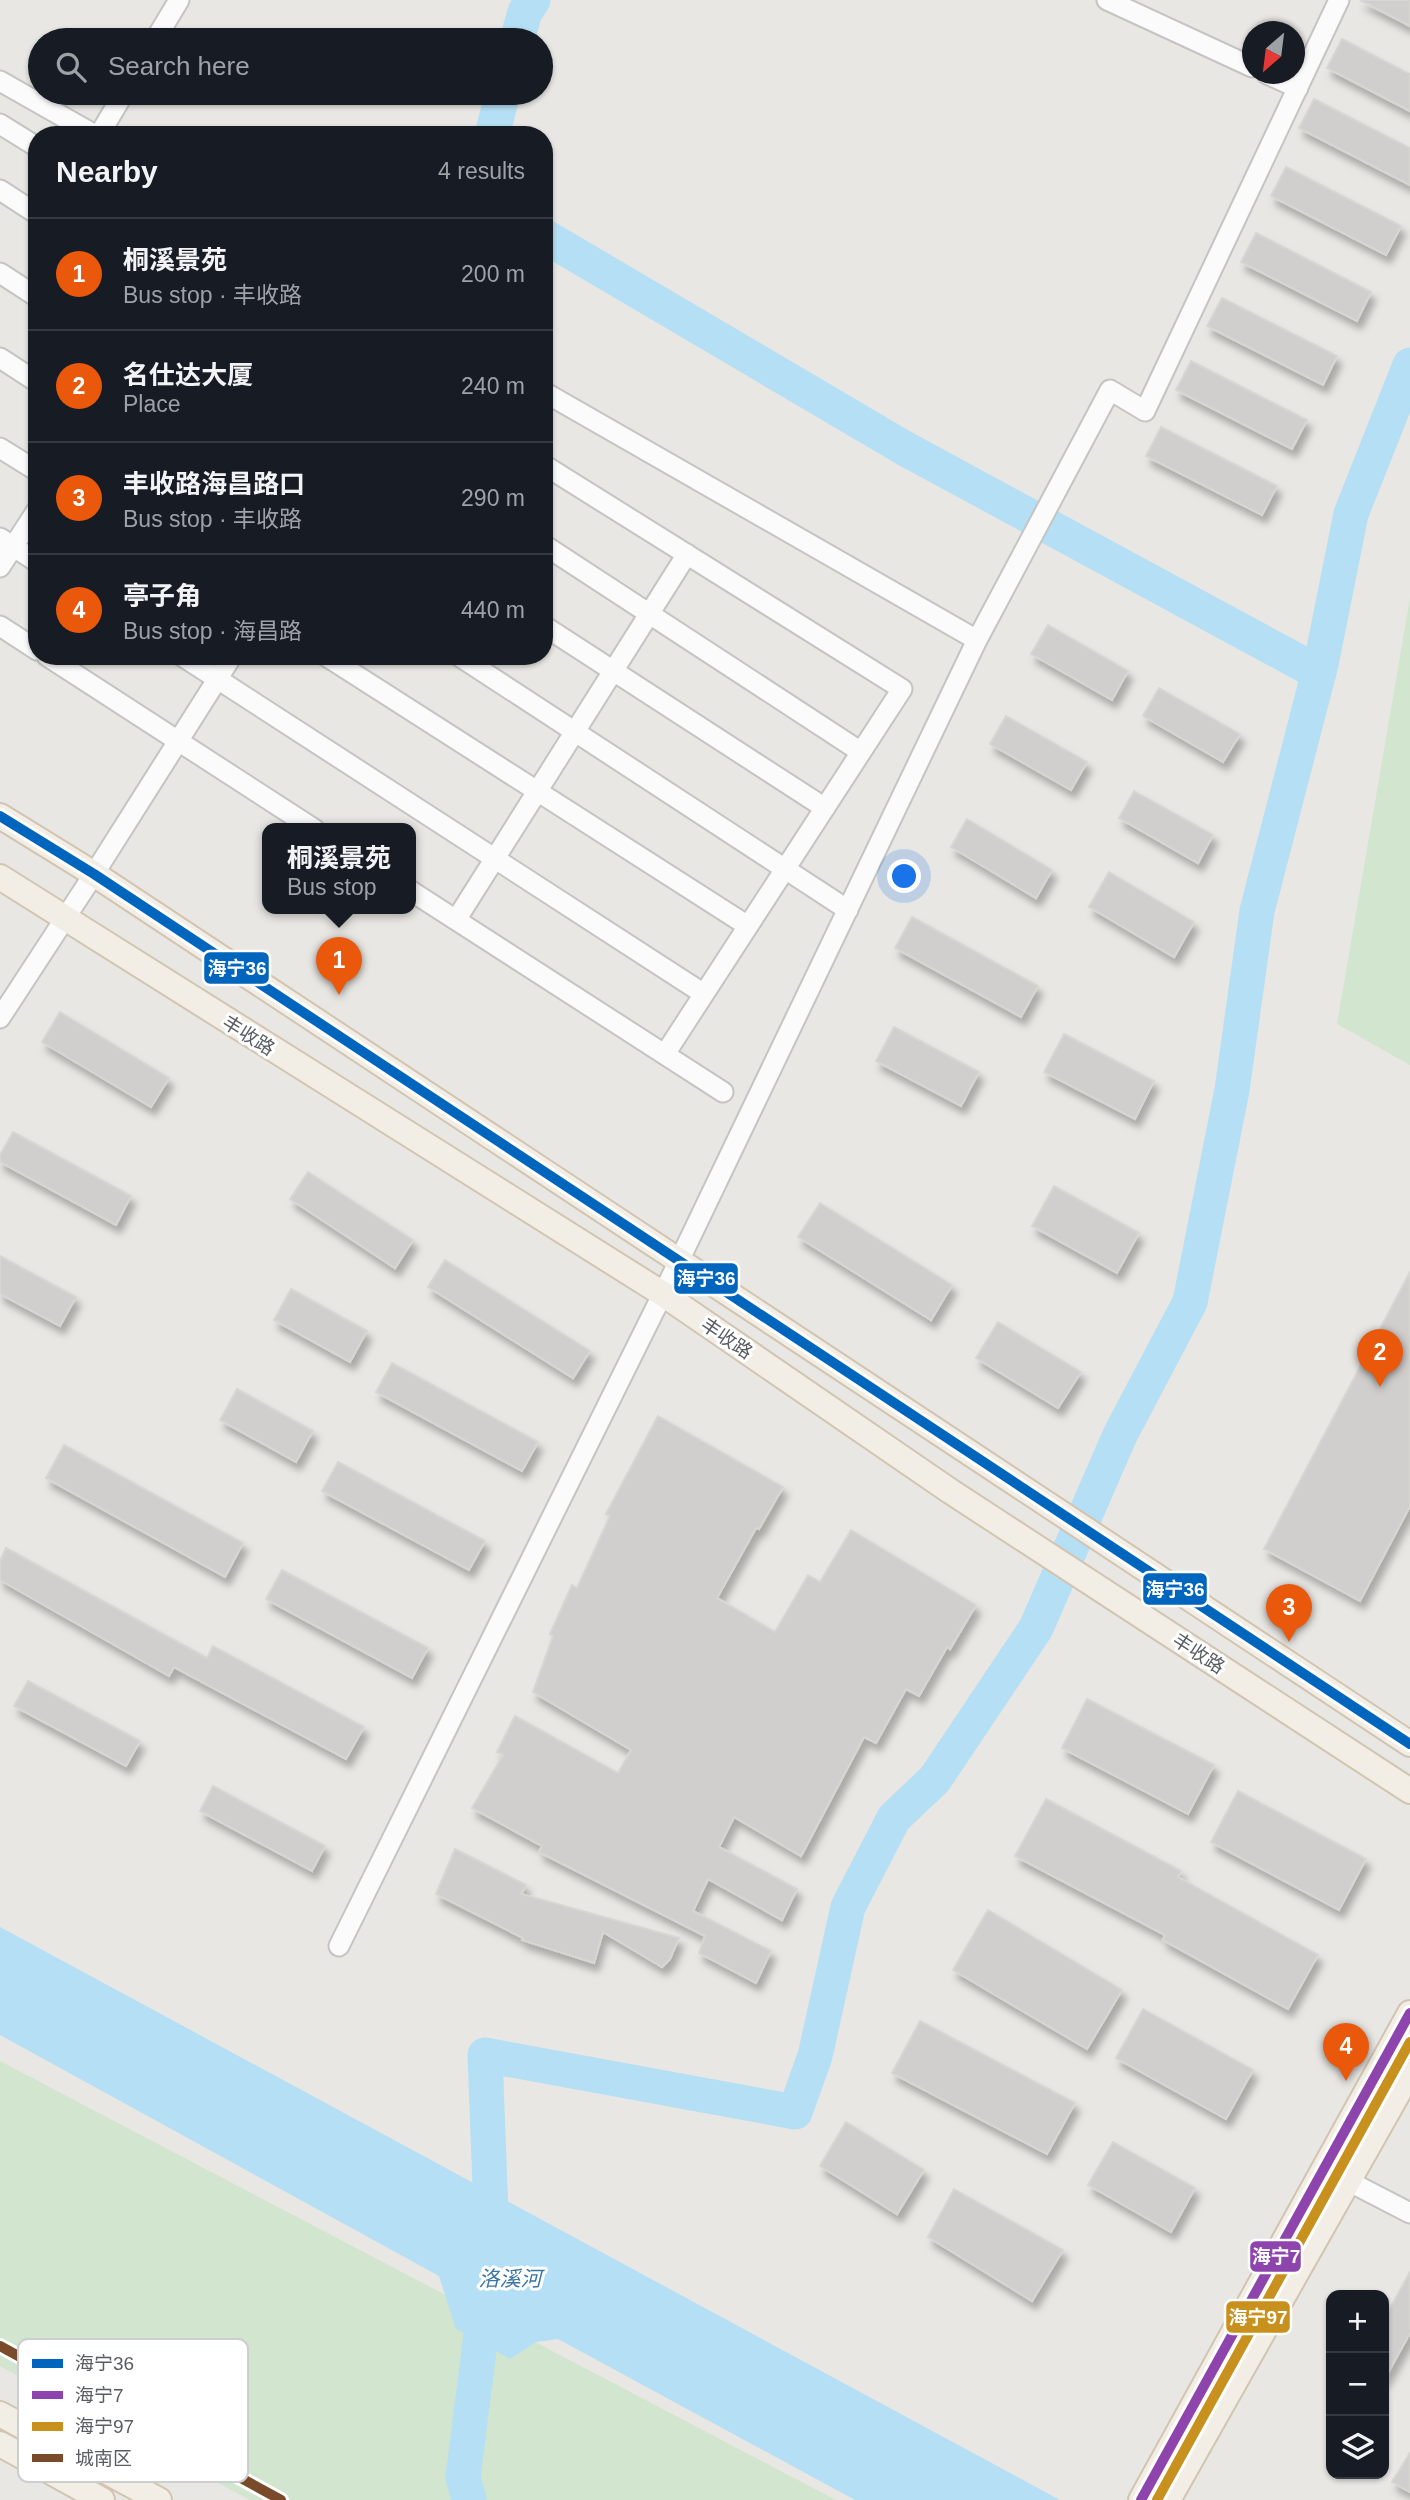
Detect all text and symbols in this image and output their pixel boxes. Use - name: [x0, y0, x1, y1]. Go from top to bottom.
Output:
- north arrow: [1242, 21, 1305, 84]
- search box: [28, 28, 553, 105]
- icon: search: [52, 48, 90, 86]
- text: Search here: [108, 51, 250, 81]
- text: Nearby: [56, 155, 158, 188]
- text: 4 results: [438, 158, 525, 184]
- text: 桐溪景苑: [123, 245, 227, 275]
- text: 1: [73, 261, 85, 287]
- text: 200 m: [461, 261, 525, 287]
- text: Bus stop · 丰收路: [123, 282, 302, 308]
- text: 名仕达大厦: [123, 360, 253, 390]
- text: 2: [73, 373, 85, 399]
- text: 240 m: [461, 373, 525, 399]
- text: Place: [123, 391, 181, 417]
- text: 丰收路海昌路口: [123, 469, 305, 499]
- text: 3: [73, 485, 85, 511]
- text: 290 m: [461, 485, 525, 511]
- text: Bus stop · 丰收路: [123, 506, 302, 532]
- text: 亭子角: [123, 581, 201, 611]
- text: 4: [73, 597, 85, 623]
- text: 440 m: [461, 597, 525, 623]
- text: Bus stop · 海昌路: [123, 618, 302, 644]
- popup: [262, 823, 416, 914]
- text: 桐溪景苑: [287, 843, 391, 873]
- your location: [887, 859, 921, 893]
- text: Bus stop: [287, 874, 376, 900]
- pin: 1: [316, 937, 362, 995]
- line badge: 海宁36: [203, 951, 270, 985]
- text: 海宁36: [207, 958, 267, 979]
- street label: 丰收路: [219, 1011, 278, 1059]
- line badge: 海宁36: [673, 1262, 739, 1295]
- text: 海宁36: [676, 1268, 736, 1289]
- street label: 丰收路: [697, 1314, 756, 1363]
- pin: 2: [1357, 1329, 1403, 1387]
- line badge: 海宁36: [1142, 1572, 1208, 1606]
- text: 海宁36: [1145, 1579, 1205, 1600]
- pin: 3: [1266, 1584, 1312, 1642]
- street label: 丰收路: [1169, 1629, 1228, 1678]
- pin: 4: [1323, 2023, 1369, 2081]
- line badge: 海宁7: [1249, 2240, 1302, 2273]
- text: 海宁7: [1252, 2246, 1300, 2267]
- water label: 洛溪河: [479, 2267, 545, 2290]
- map controls: [1326, 2290, 1389, 2479]
- button: +: [1326, 2290, 1389, 2353]
- line badge: 海宁97: [1225, 2300, 1291, 2334]
- text: 海宁97: [1228, 2307, 1288, 2328]
- legend: [18, 2339, 248, 2482]
- text: 海宁36: [75, 2353, 134, 2374]
- button: −: [1326, 2353, 1389, 2416]
- text: 海宁7: [75, 2385, 124, 2406]
- text: 海宁97: [75, 2416, 134, 2437]
- button: layers: [1326, 2416, 1389, 2479]
- text: 城南区: [75, 2448, 132, 2469]

